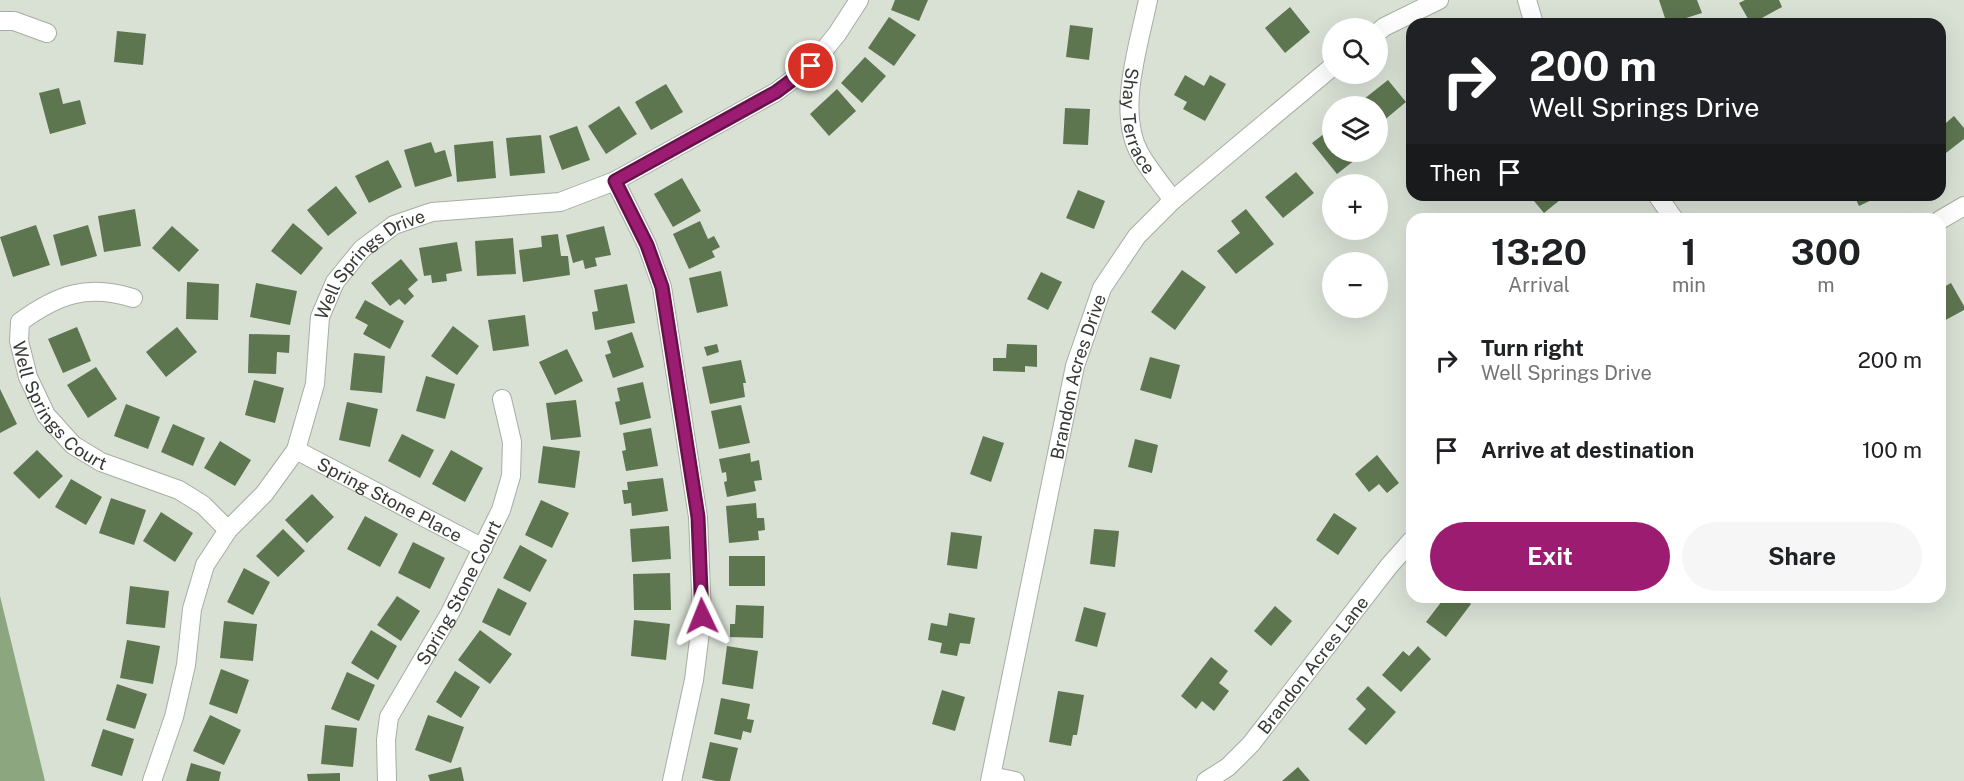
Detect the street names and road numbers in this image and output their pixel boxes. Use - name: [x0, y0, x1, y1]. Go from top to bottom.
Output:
- street label: Shay Terrace: [1119, 66, 1160, 178]
- street label: Well Springs Drive: [310, 205, 428, 322]
- street label: Brandon Acres Drive: [1046, 291, 1110, 461]
- street label: Well Springs Court: [9, 339, 110, 474]
- street label: Spring Stone Place: [314, 453, 466, 546]
- street label: Spring Stone Court: [412, 516, 505, 669]
- street label: Brandon Acres Lane: [1253, 592, 1372, 738]

